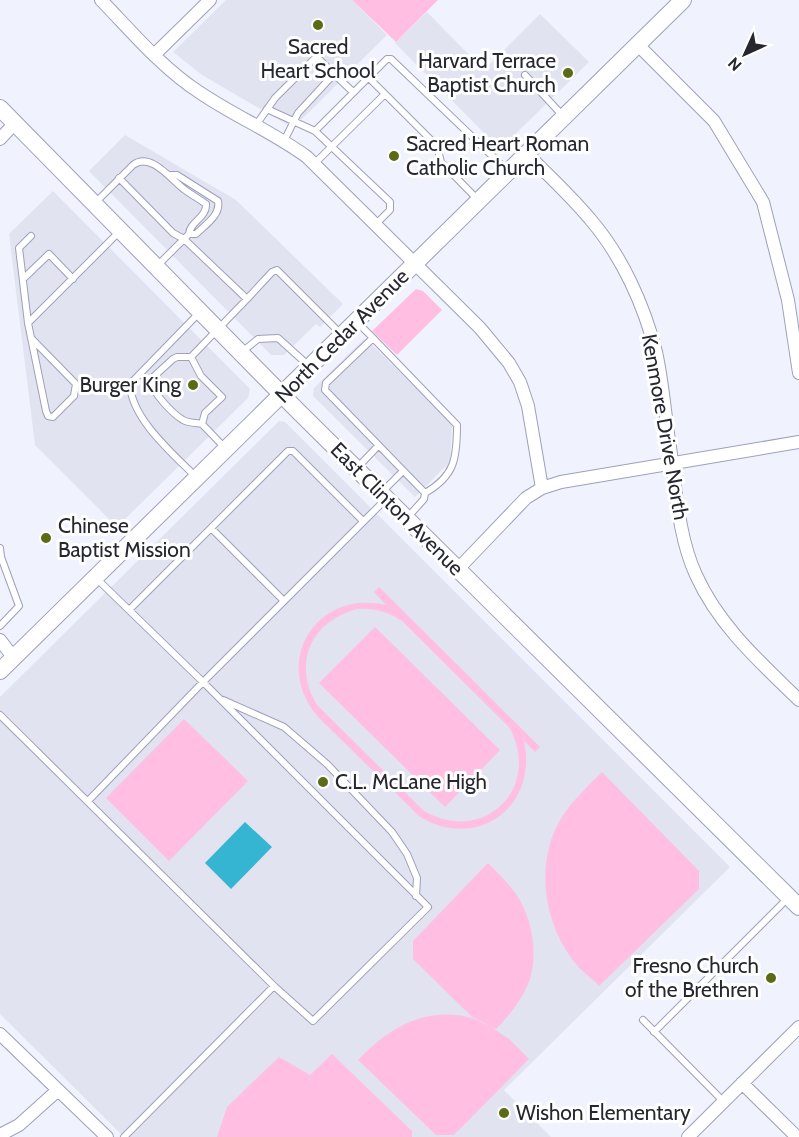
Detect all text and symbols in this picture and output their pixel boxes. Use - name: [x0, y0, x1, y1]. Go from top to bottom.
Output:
- marker: Sacred Heart School: [311, 18, 325, 32]
- north arrow: [715, 24, 775, 84]
- place label: Sacred Heart School: [260, 34, 376, 83]
- place label: Harvard Terrace Baptist Church: [418, 48, 556, 97]
- text: N: [724, 54, 745, 75]
- marker: Harvard Terrace Baptist Church: [561, 66, 575, 80]
- place label: Sacred Heart Roman Catholic Church: [406, 131, 589, 180]
- marker: Sacred Heart Roman Catholic Church: [387, 149, 401, 163]
- street label: North Cedar Avenue: [270, 263, 414, 408]
- street label: Kenmore Drive North: [637, 332, 694, 522]
- place label: Burger King: [79, 372, 182, 397]
- marker: Burger King: [186, 378, 200, 392]
- street label: East Clinton Avenue: [326, 437, 469, 580]
- place label: Chinese Baptist Mission: [58, 513, 191, 562]
- marker: Chinese Baptist Mission: [39, 531, 53, 545]
- place label: C.L. McLane High: [335, 769, 487, 794]
- marker: C.L. McLane High: [316, 775, 330, 789]
- place label: Fresno Church of the Brethren: [625, 953, 759, 1002]
- marker: Fresno Church of the Brethren: [764, 971, 778, 985]
- place label: Wishon Elementary: [516, 1100, 691, 1125]
- marker: Wishon Elementary: [497, 1106, 511, 1120]

